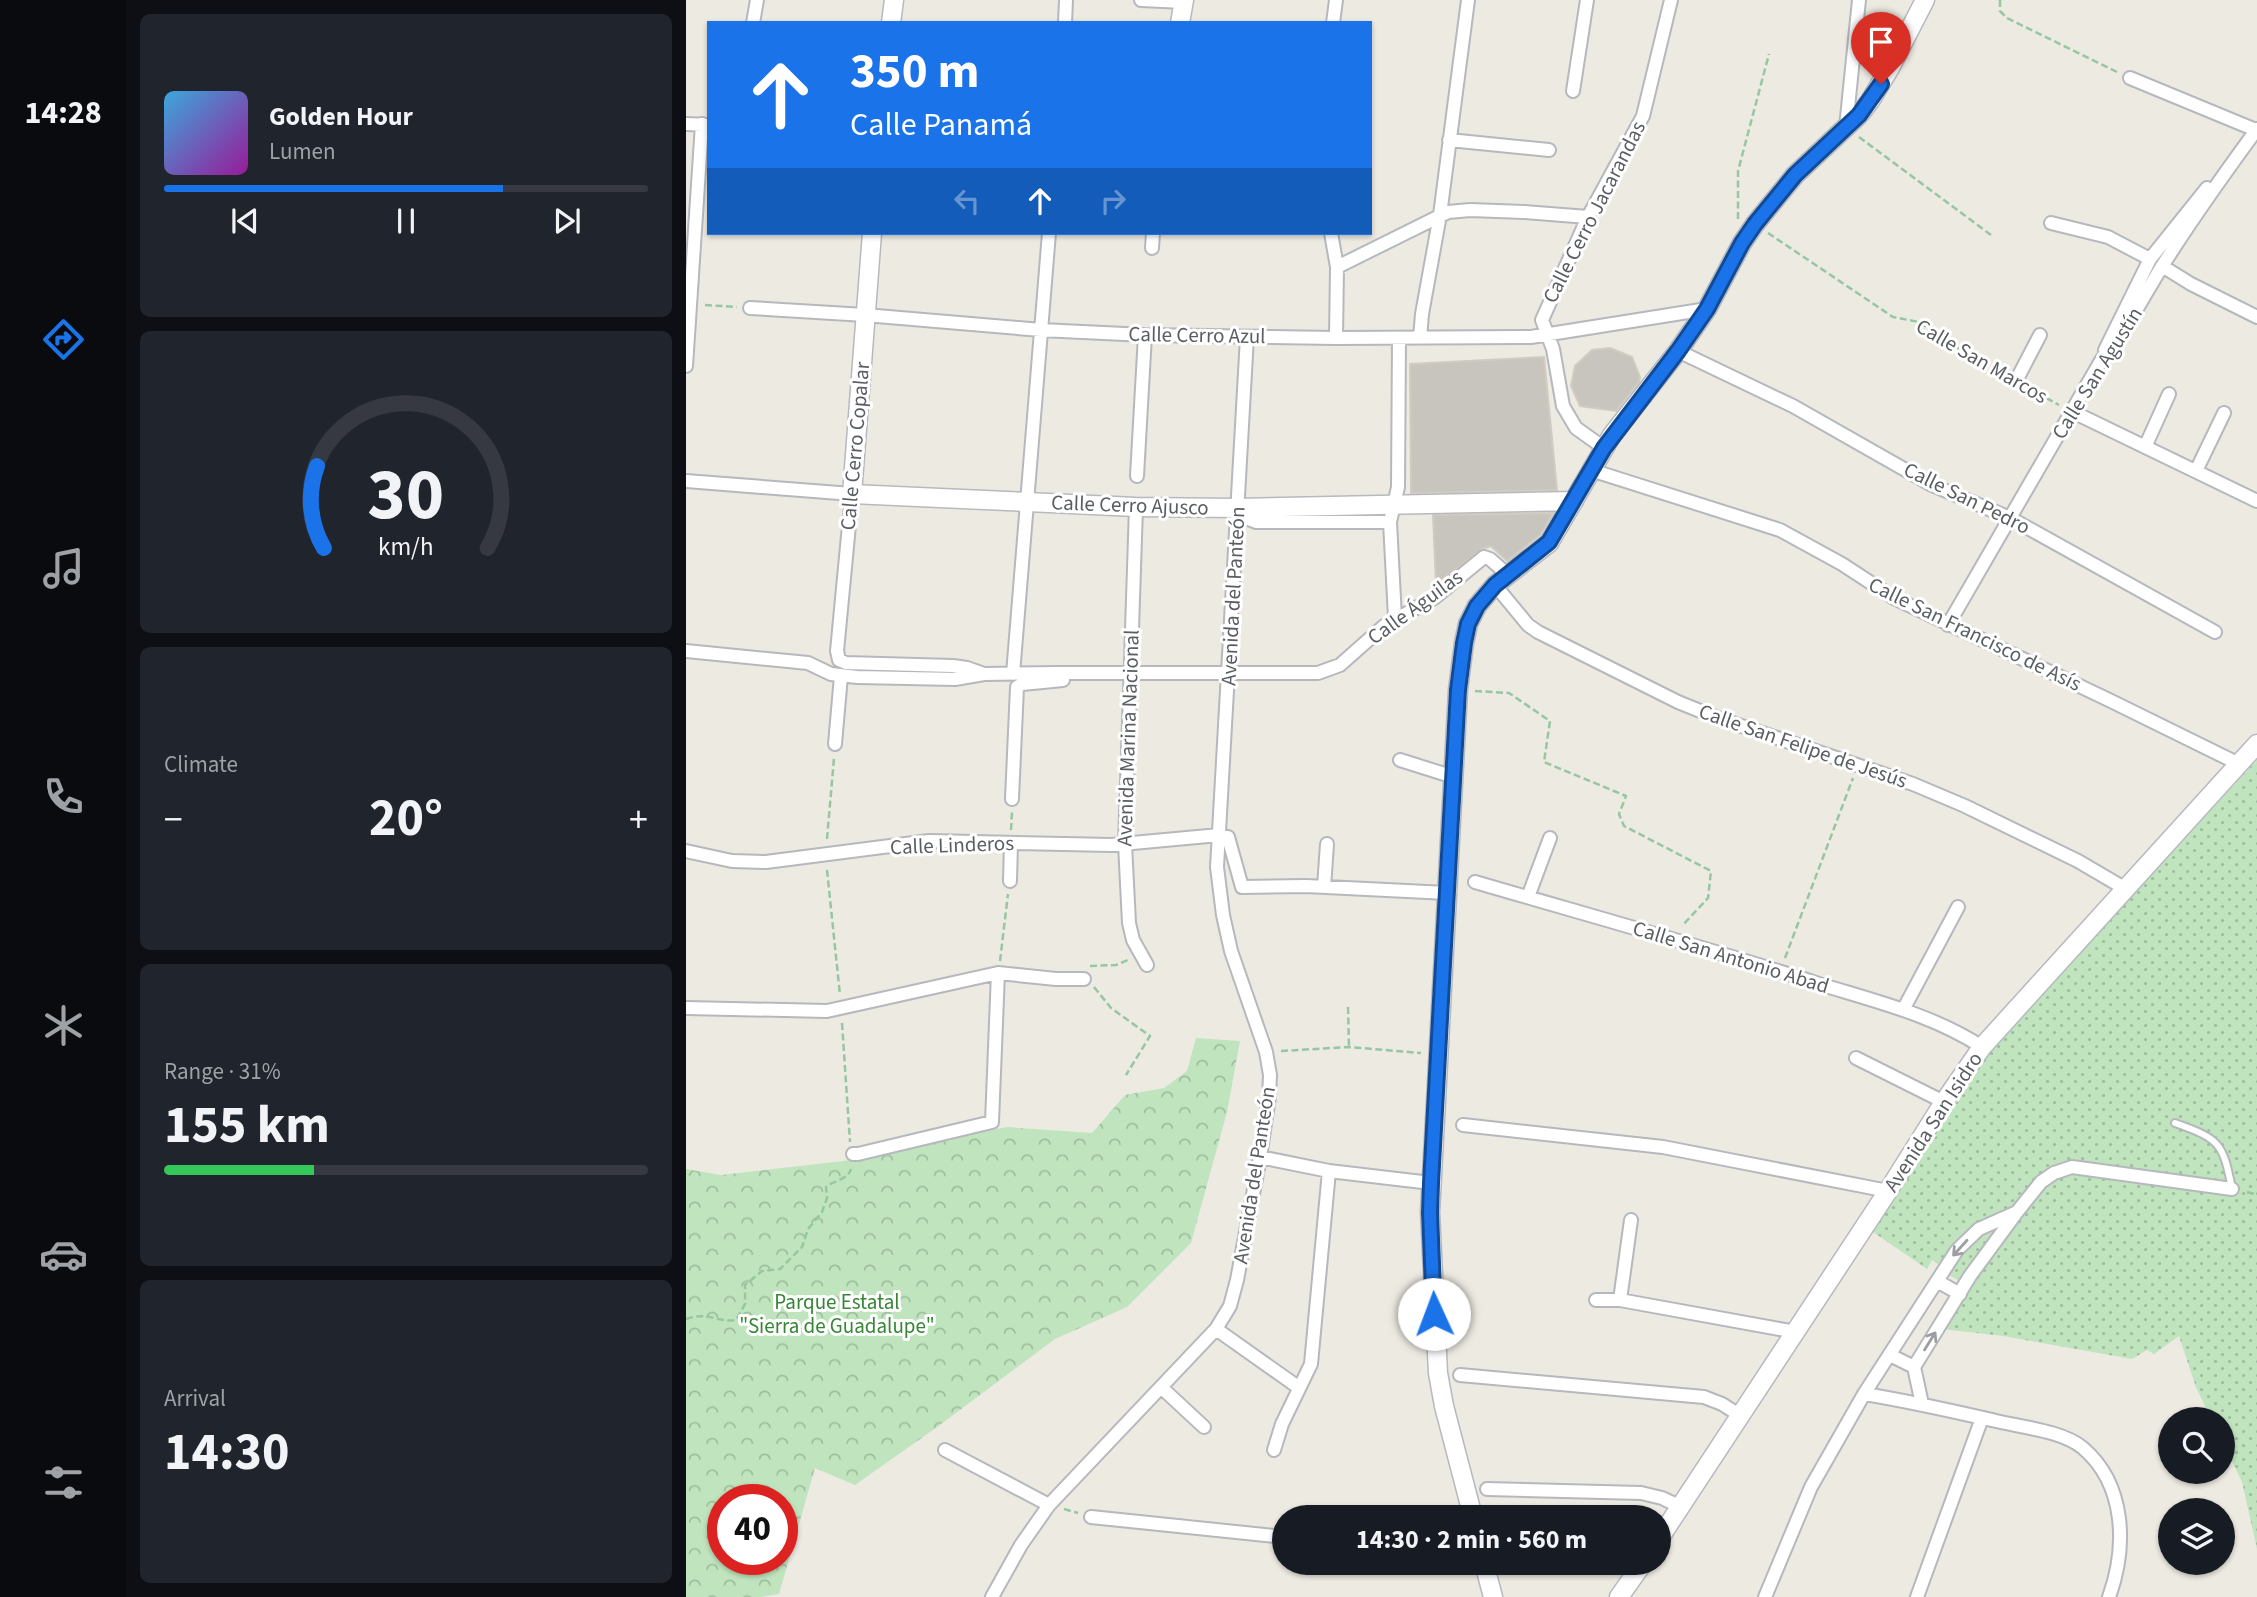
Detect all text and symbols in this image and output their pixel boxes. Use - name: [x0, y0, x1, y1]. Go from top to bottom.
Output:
- pin: [1851, 12.0, 1911, 84]
- icon: arrive: [1862, 23, 1900, 61]
- text: 350 m: [850, 37, 979, 107]
- icon: ahead: [735, 49, 826, 140]
- text: 14:28: [24, 90, 102, 136]
- text: Golden Hour: [269, 98, 413, 135]
- text: Calle Panamá: [850, 102, 1032, 148]
- street label: Calle Cerro Jacarandas: [1535, 116, 1653, 308]
- text: Lumen: [269, 135, 336, 168]
- icon: left: [948, 182, 986, 220]
- icon: ahead: [1021, 182, 1059, 220]
- icon: right: [1094, 182, 1132, 220]
- icon: previous: [226, 202, 264, 240]
- icon: pause: [387, 202, 425, 240]
- icon: next: [548, 202, 586, 240]
- street label: Calle San Agustín: [2044, 301, 2150, 445]
- street label: Calle San Marcos: [1911, 311, 2054, 411]
- icon: directions: [39, 315, 88, 364]
- street label: Calle Cerro Azul: [1128, 319, 1266, 351]
- street label: Calle Cerro Copalar: [833, 360, 877, 531]
- text: 30: [368, 443, 444, 547]
- street label: Calle San Pedro: [1899, 454, 2035, 542]
- street label: Calle Cerro Ajusco: [1051, 487, 1209, 523]
- street label: Avenida del Panteón: [1213, 506, 1253, 686]
- text: km/h: [378, 529, 434, 565]
- icon: music: [39, 544, 88, 593]
- street label: Calle Águilas: [1361, 562, 1469, 652]
- street label: Calle San Francisco de Asís: [1864, 569, 2087, 699]
- street label: Avenida Marina Nacional: [1109, 629, 1147, 847]
- street label: Calle San Felipe de Jesús: [1695, 696, 1911, 796]
- text: Climate: [164, 748, 238, 781]
- icon: phone: [39, 772, 88, 821]
- text: 20°: [369, 782, 443, 856]
- text: −: [164, 793, 183, 847]
- text: +: [629, 793, 648, 847]
- street label: Calle Linderos: [889, 828, 1015, 862]
- street label: Calle San Antonio Abad: [1629, 913, 1833, 1001]
- icon: climate: [39, 1001, 88, 1050]
- street label: Avenida San Isidro: [1876, 1046, 1990, 1198]
- text: Range · 31%: [164, 1055, 281, 1088]
- street label: Avenida del Panteón: [1225, 1084, 1283, 1266]
- text: 155 km: [164, 1089, 330, 1163]
- icon: car: [39, 1230, 88, 1279]
- one-way arrow: [1952, 1239, 1968, 1257]
- position arrow: [1397, 1277, 1471, 1351]
- park label: Parque Estatal "Sierra de Guadalupe": [739, 1287, 935, 1341]
- one-way arrow: [1924, 1332, 1938, 1352]
- text: Arrival: [164, 1382, 226, 1415]
- map controls: [2158, 1407, 2235, 1575]
- button: search: [2158, 1407, 2235, 1484]
- text: 14:30: [164, 1416, 289, 1490]
- icon: filters: [39, 1458, 88, 1507]
- speed limit sign: 40: [707, 1484, 798, 1575]
- button: layers: [2158, 1498, 2235, 1575]
- text: 14:30 · 2 min · 560 m: [1356, 1521, 1587, 1558]

